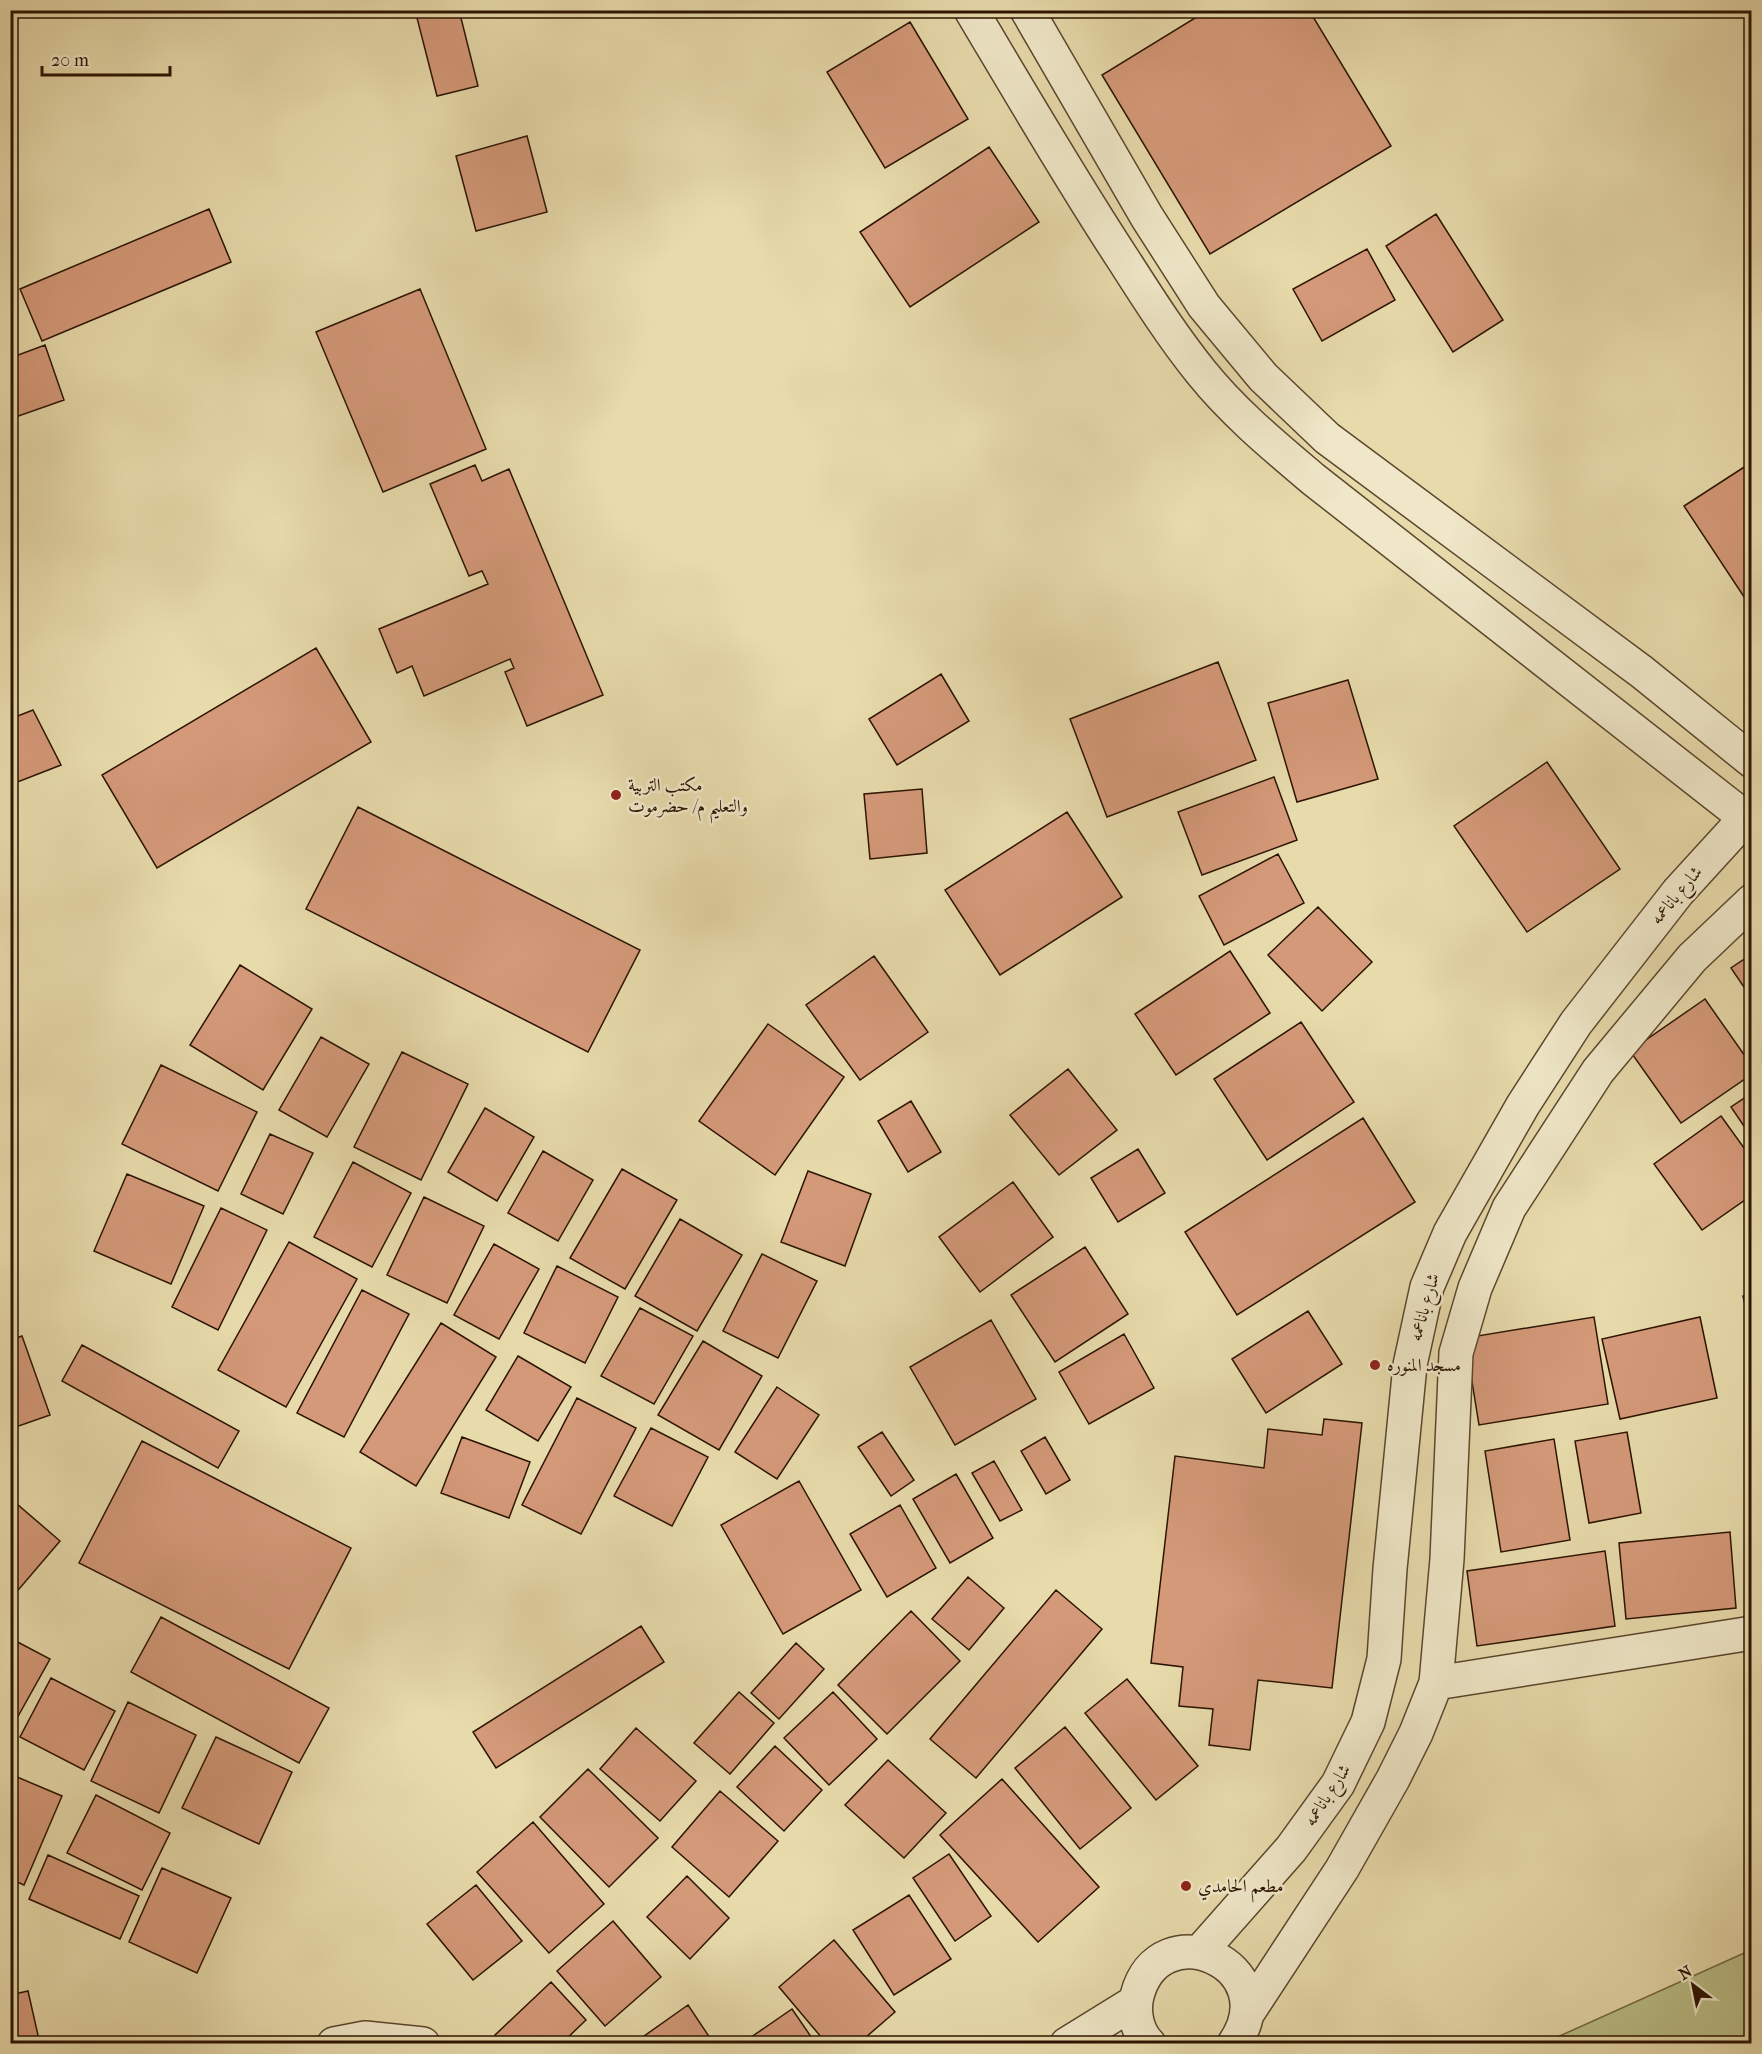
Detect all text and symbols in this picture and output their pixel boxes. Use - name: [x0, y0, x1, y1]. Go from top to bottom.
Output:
- scale bar: [42, 39, 170, 77]
- text: 20 m: [51, 50, 89, 71]
- place label: مكتب التربية والتعليم م/ حضرموت: [628, 775, 748, 824]
- marker: مكتب التربية والتعليم م/ حضرموت: [609, 788, 623, 802]
- street label: شارع باناعمه: [1646, 862, 1710, 931]
- street label: شارع باناعمه: [1405, 1271, 1448, 1345]
- place label: مسجد المنوره: [1387, 1355, 1461, 1376]
- marker: مسجد المنوره: [1368, 1358, 1382, 1372]
- street label: شارع باناعمه: [1300, 1760, 1359, 1832]
- place label: مطعم الحامدي: [1198, 1876, 1283, 1903]
- marker: مطعم الحامدي: [1179, 1879, 1193, 1893]
- north arrow: [1663, 1955, 1723, 2015]
- text: N: [1675, 1961, 1696, 1984]

